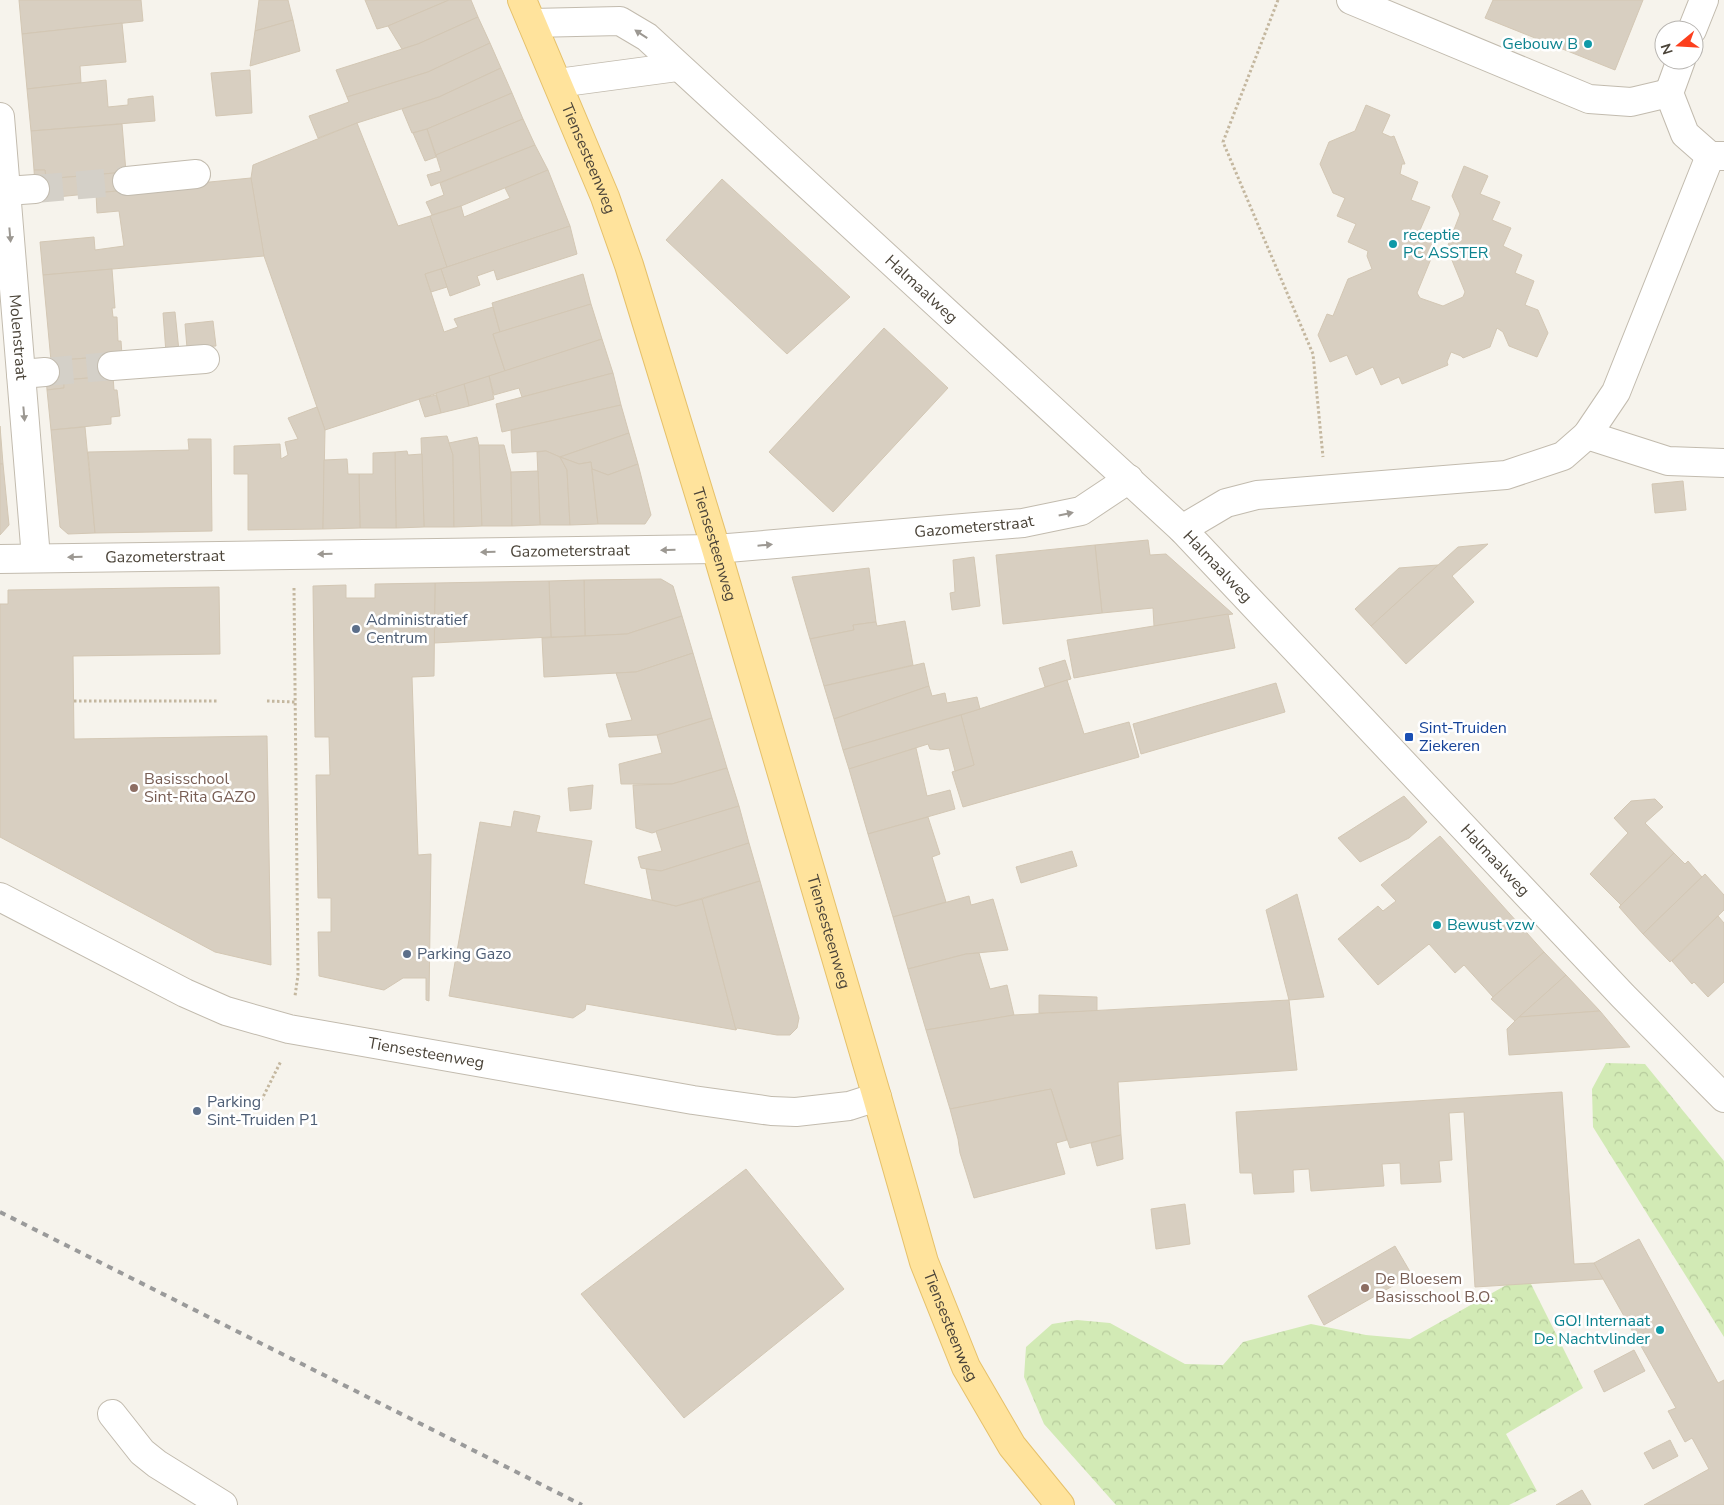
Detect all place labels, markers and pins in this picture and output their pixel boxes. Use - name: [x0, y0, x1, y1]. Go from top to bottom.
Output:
- place label: Gebouw B: [1502, 33, 1578, 55]
- marker: Gebouw B: [1582, 38, 1594, 50]
- place label: receptie PC ASSTER: [1403, 224, 1489, 264]
- marker: receptie PC ASSTER: [1387, 238, 1399, 250]
- place label: Administratief Centrum: [366, 609, 468, 649]
- marker: Administratief Centrum: [350, 623, 362, 635]
- place label: Sint-Truiden Ziekeren: [1419, 717, 1507, 757]
- marker: Sint-Truiden Ziekeren: [1403, 731, 1415, 743]
- place label: Basisschool Sint-Rita GAZO: [144, 768, 256, 808]
- marker: Basisschool Sint-Rita GAZO: [128, 782, 140, 794]
- place label: Bewust vzw: [1447, 914, 1535, 936]
- marker: Bewust vzw: [1431, 919, 1443, 931]
- place label: Parking Gazo: [417, 943, 512, 965]
- marker: Parking Gazo: [401, 948, 413, 960]
- place label: Parking Sint-Truiden P1: [207, 1091, 319, 1131]
- marker: Parking Sint-Truiden P1: [191, 1105, 203, 1117]
- place label: De Bloesem Basisschool B.O.: [1375, 1268, 1493, 1308]
- marker: De Bloesem Basisschool B.O.: [1359, 1282, 1371, 1294]
- place label: GO! Internaat De Nachtvlinder: [1534, 1310, 1650, 1350]
- marker: GO! Internaat De Nachtvlinder: [1654, 1324, 1666, 1336]

